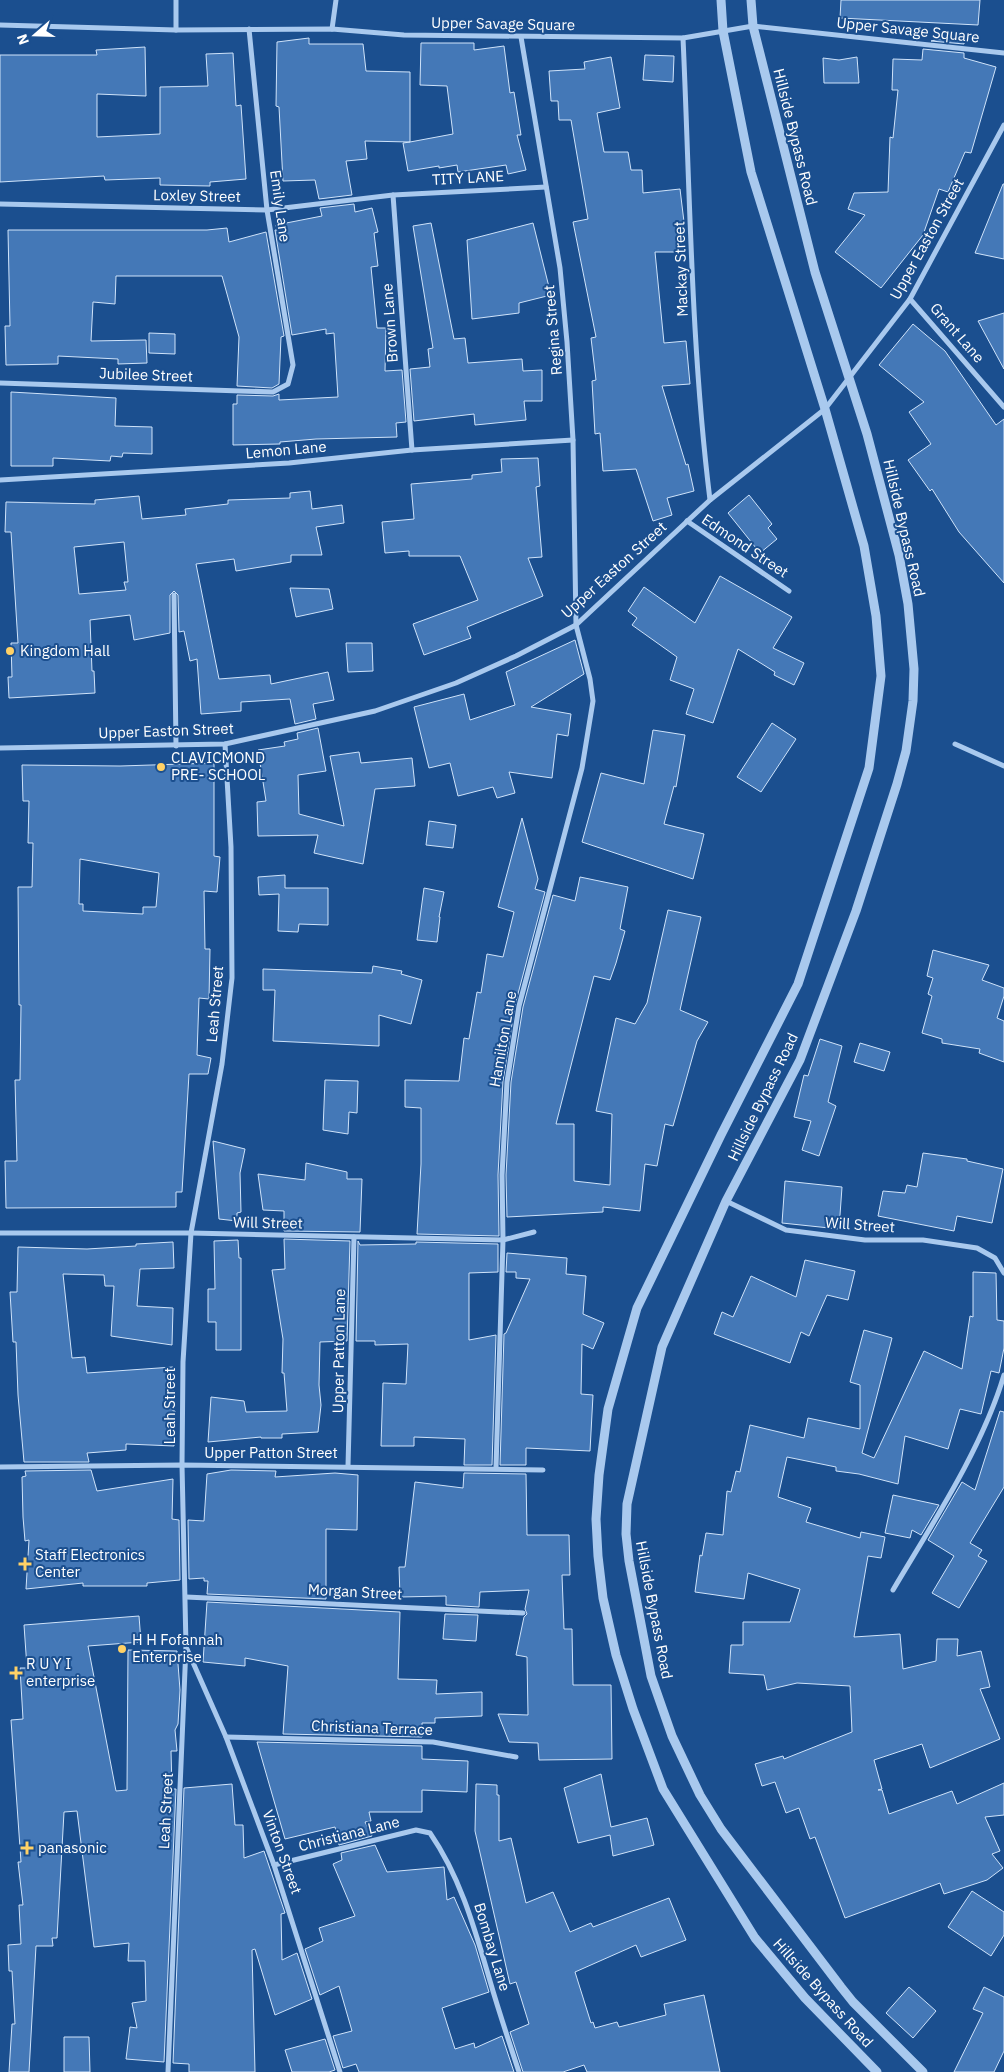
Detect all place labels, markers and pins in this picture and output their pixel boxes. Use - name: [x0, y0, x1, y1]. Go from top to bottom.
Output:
- place label: Kingdom Hall: [20, 641, 110, 660]
- marker: Kingdom Hall: [4, 645, 16, 657]
- place label: CLAVICMOND PRE- SCHOOL: [171, 748, 266, 784]
- marker: CLAVICMOND PRE- SCHOOL: [155, 761, 167, 773]
- place label: Staff Electronics Center: [35, 1545, 145, 1581]
- marker: Staff Electronics Center: [19, 1558, 31, 1570]
- place label: H H Fofannah Enterprise: [132, 1630, 223, 1666]
- marker: H H Fofannah Enterprise: [116, 1643, 128, 1655]
- place label: R U Y I enterprise: [26, 1654, 95, 1690]
- marker: R U Y I enterprise: [10, 1667, 22, 1679]
- place label: panasonic: [38, 1838, 107, 1857]
- marker: panasonic: [20, 1841, 34, 1855]

